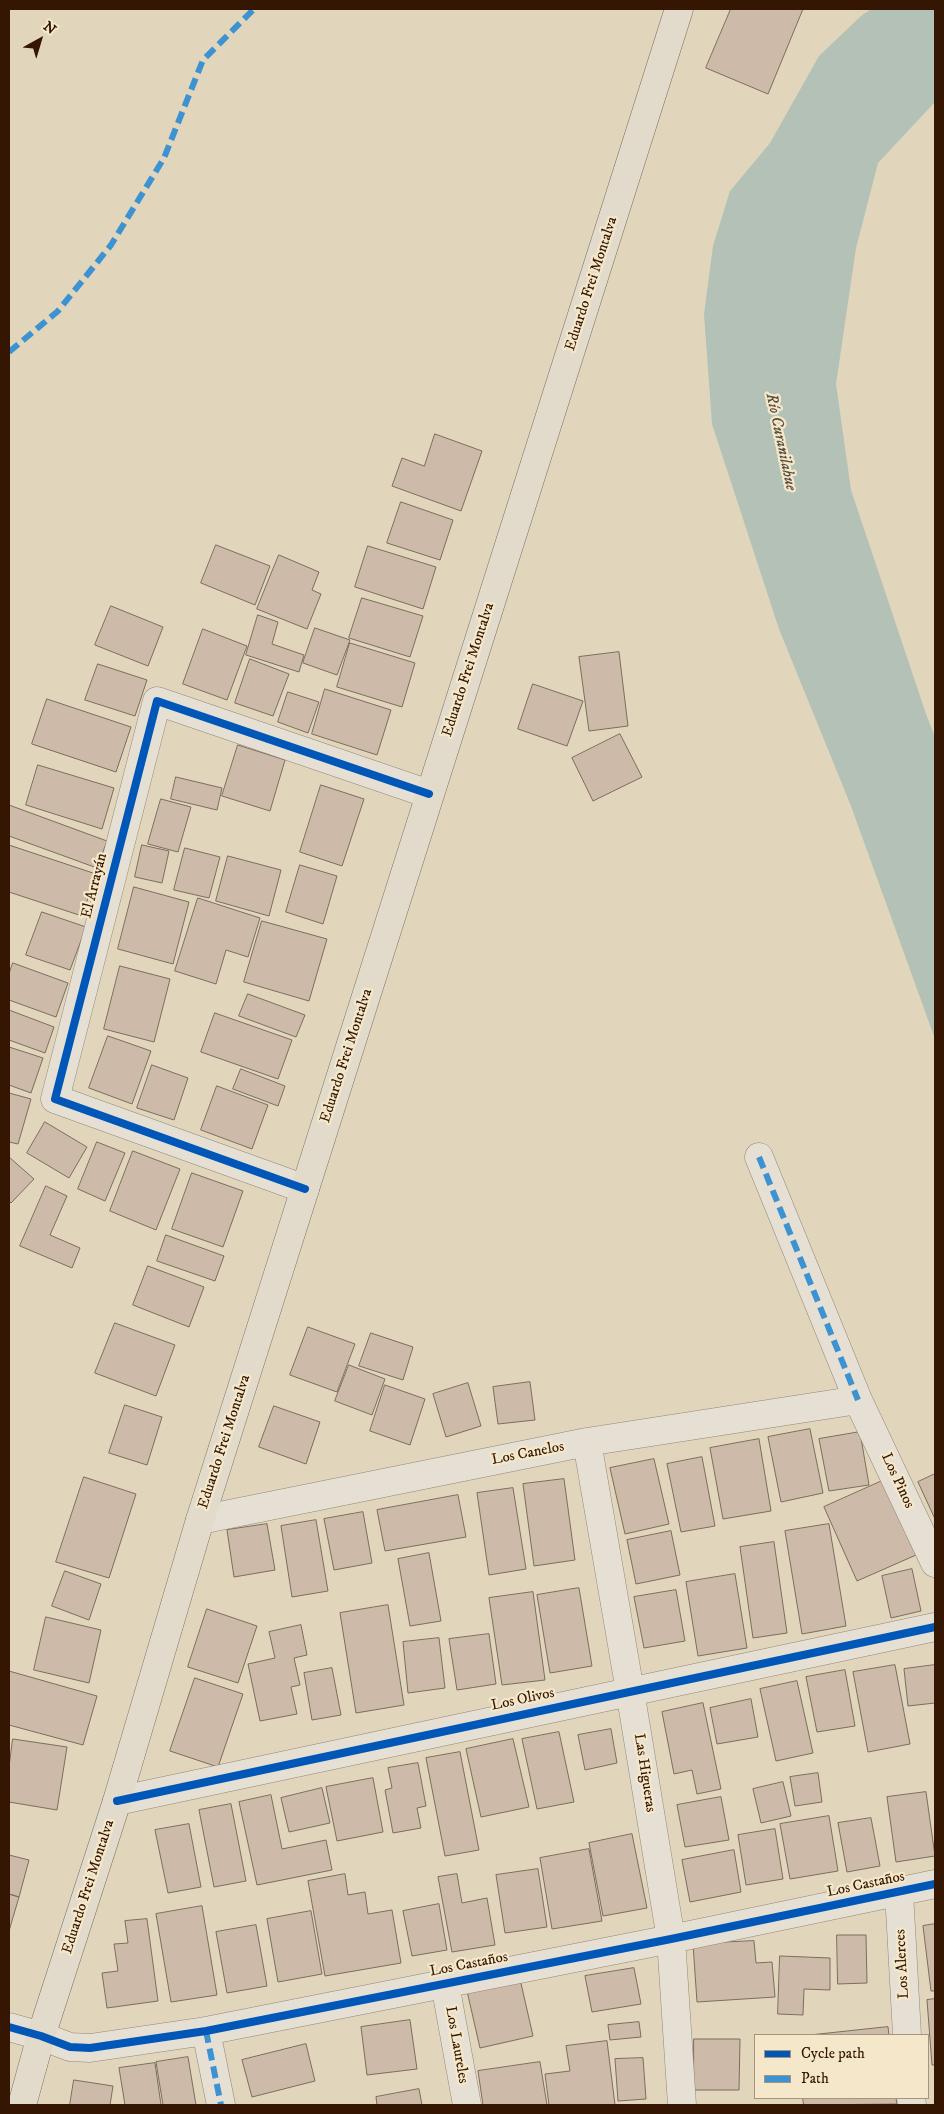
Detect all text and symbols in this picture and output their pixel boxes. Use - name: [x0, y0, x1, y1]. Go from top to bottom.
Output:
- north arrow: [15, 15, 65, 65]
- text: N: [39, 18, 60, 39]
- street label: Eduardo Frei Montalva: [562, 215, 622, 353]
- water label: Río Curanilahue: [760, 392, 800, 492]
- street label: Eduardo Frei Montalva: [439, 601, 499, 739]
- street label: El Arrayán: [78, 851, 112, 921]
- street label: Eduardo Frei Montalva: [317, 987, 377, 1125]
- street label: Eduardo Frei Montalva: [195, 1373, 255, 1511]
- street label: Los Canelos: [490, 1438, 566, 1470]
- street label: Los Pinos: [876, 1450, 918, 1512]
- street label: Los Olivos: [490, 1685, 556, 1715]
- street label: Las Higueras: [629, 1732, 659, 1814]
- street label: Eduardo Frei Montalva: [59, 1818, 119, 1956]
- street label: Los Castaños: [826, 1868, 906, 1902]
- street label: Los Alerces: [892, 1929, 914, 1999]
- street label: Los Castaños: [429, 1949, 509, 1981]
- street label: Los Laureles: [440, 2005, 472, 2085]
- legend: [754, 2034, 929, 2099]
- text: Cycle path: [801, 2044, 865, 2063]
- text: Path: [801, 2069, 829, 2088]

